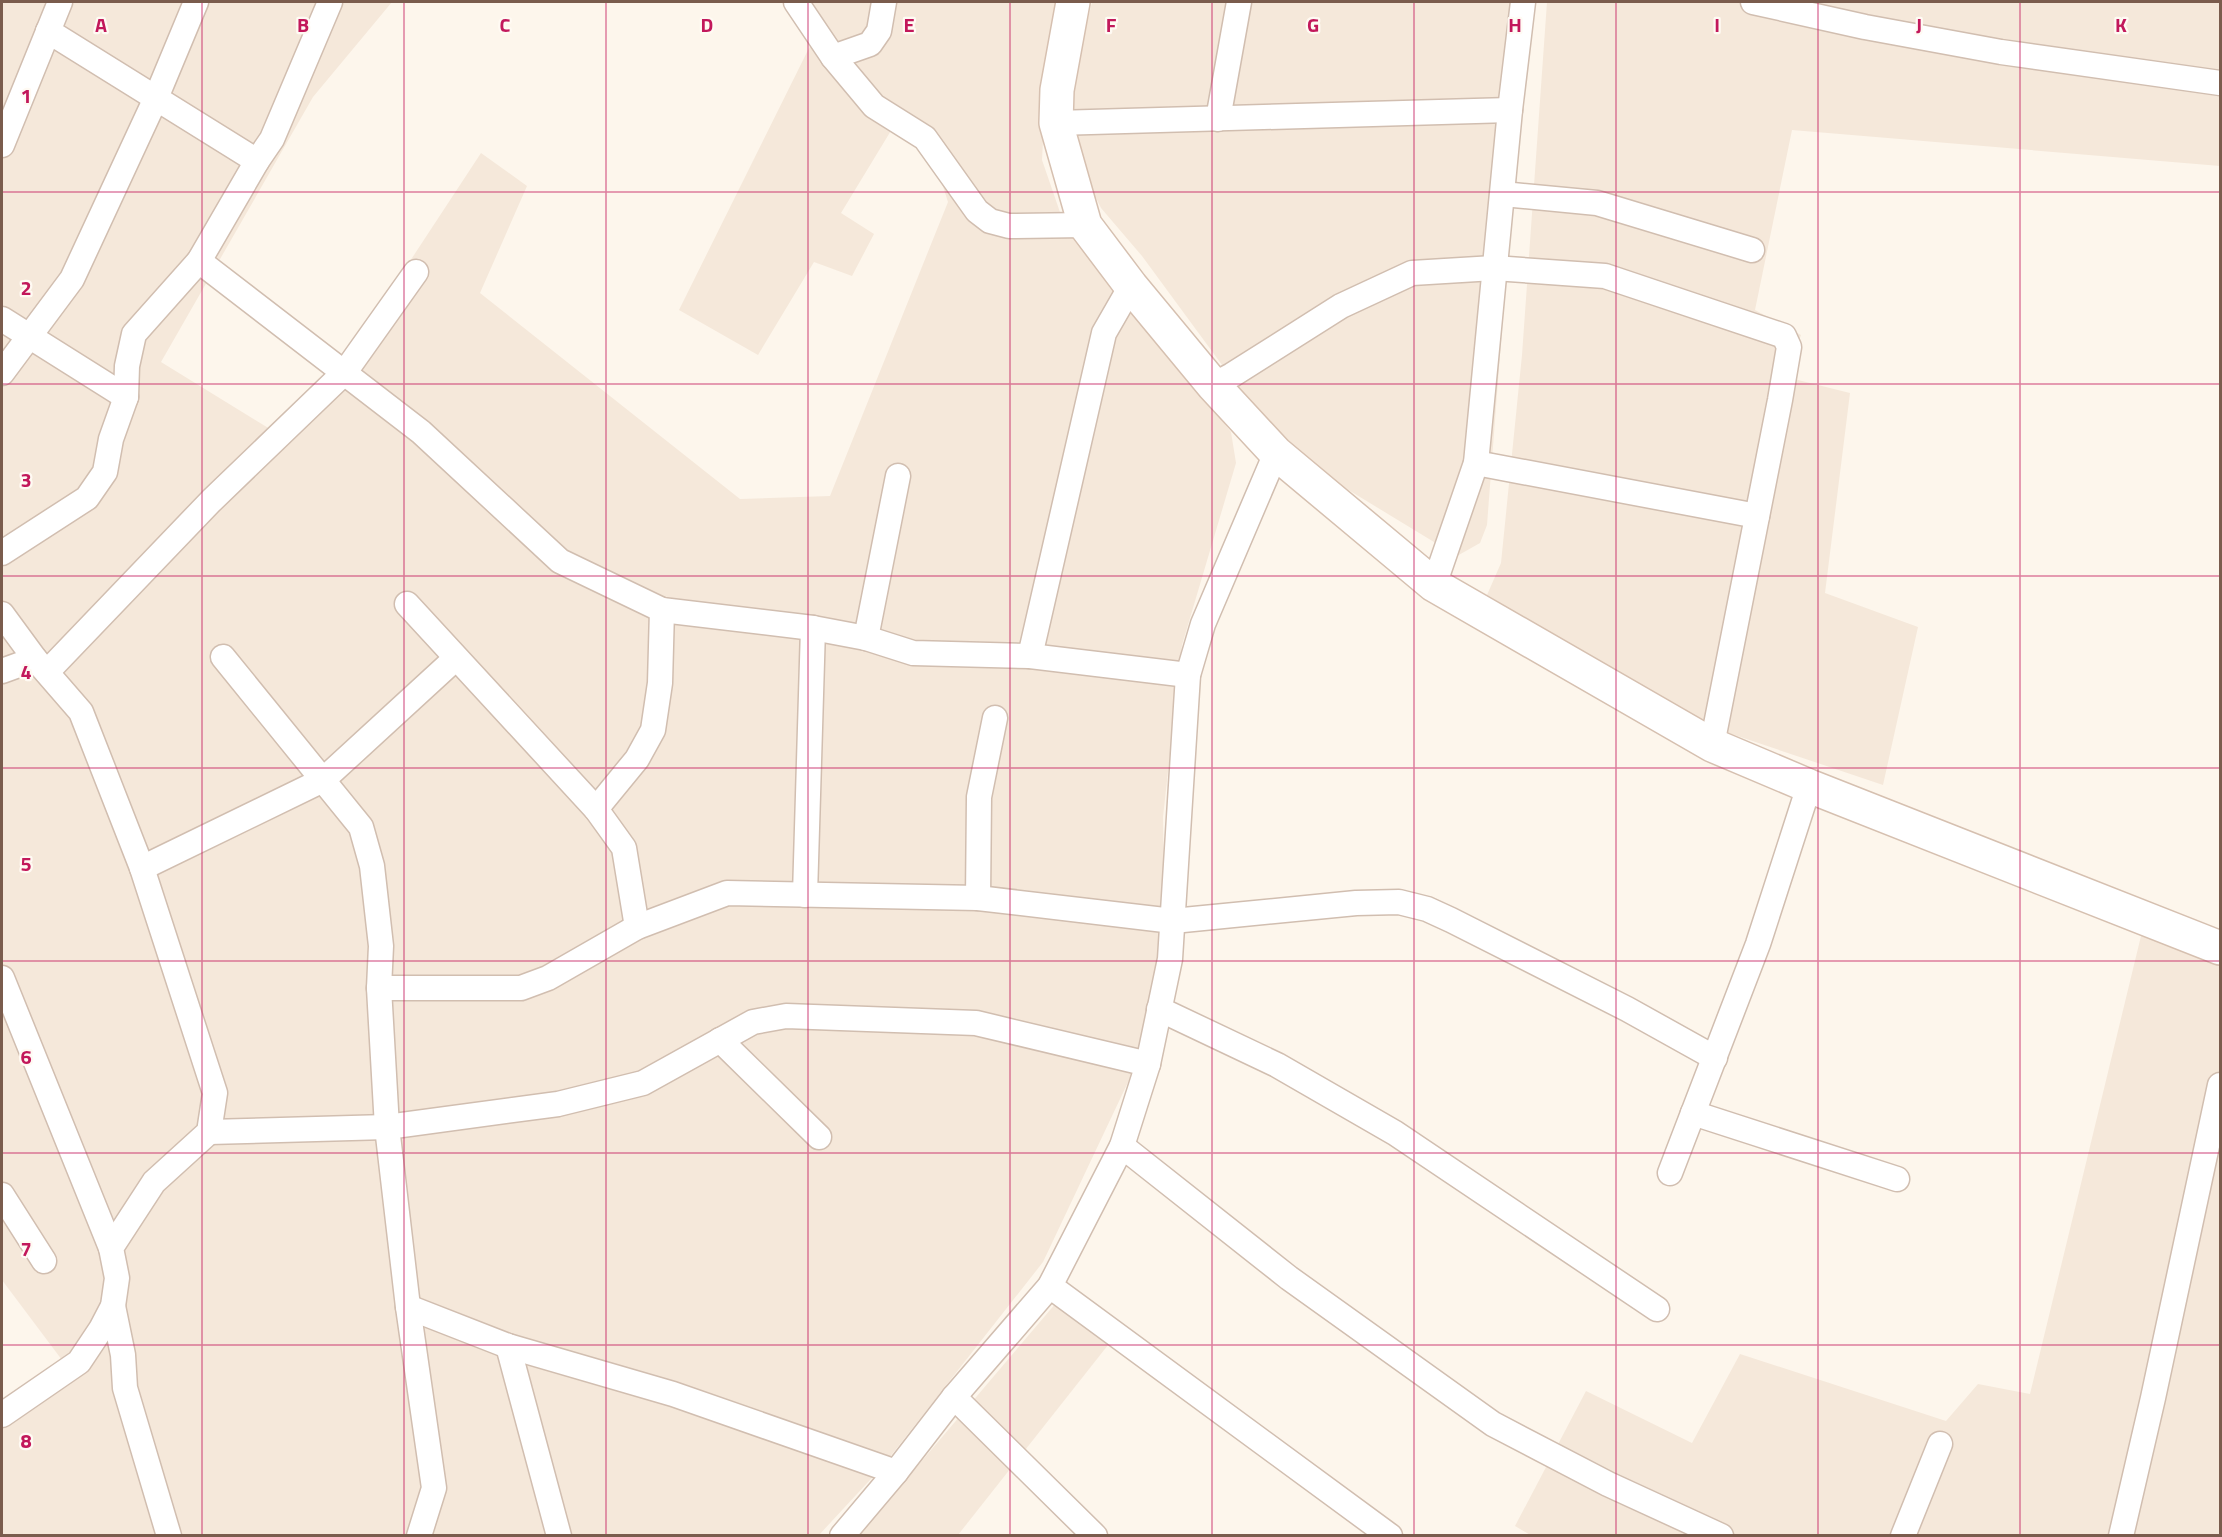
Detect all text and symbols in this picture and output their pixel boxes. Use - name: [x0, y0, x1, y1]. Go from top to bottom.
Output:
- text: A: [95, 9, 107, 40]
- text: B: [297, 9, 309, 40]
- text: C: [500, 9, 511, 40]
- text: D: [701, 9, 713, 40]
- text: E: [903, 9, 915, 40]
- text: F: [1106, 9, 1117, 40]
- text: G: [1307, 9, 1319, 40]
- text: H: [1508, 9, 1522, 40]
- text: I: [1714, 9, 1720, 40]
- text: J: [1916, 9, 1922, 40]
- text: K: [2115, 9, 2127, 40]
- text: 1: [20, 80, 32, 111]
- text: 2: [20, 272, 32, 303]
- text: 3: [20, 464, 32, 495]
- text: 4: [20, 656, 32, 687]
- text: 5: [20, 848, 32, 879]
- text: 6: [20, 1041, 32, 1072]
- text: 7: [20, 1233, 32, 1264]
- text: 8: [20, 1425, 32, 1456]

